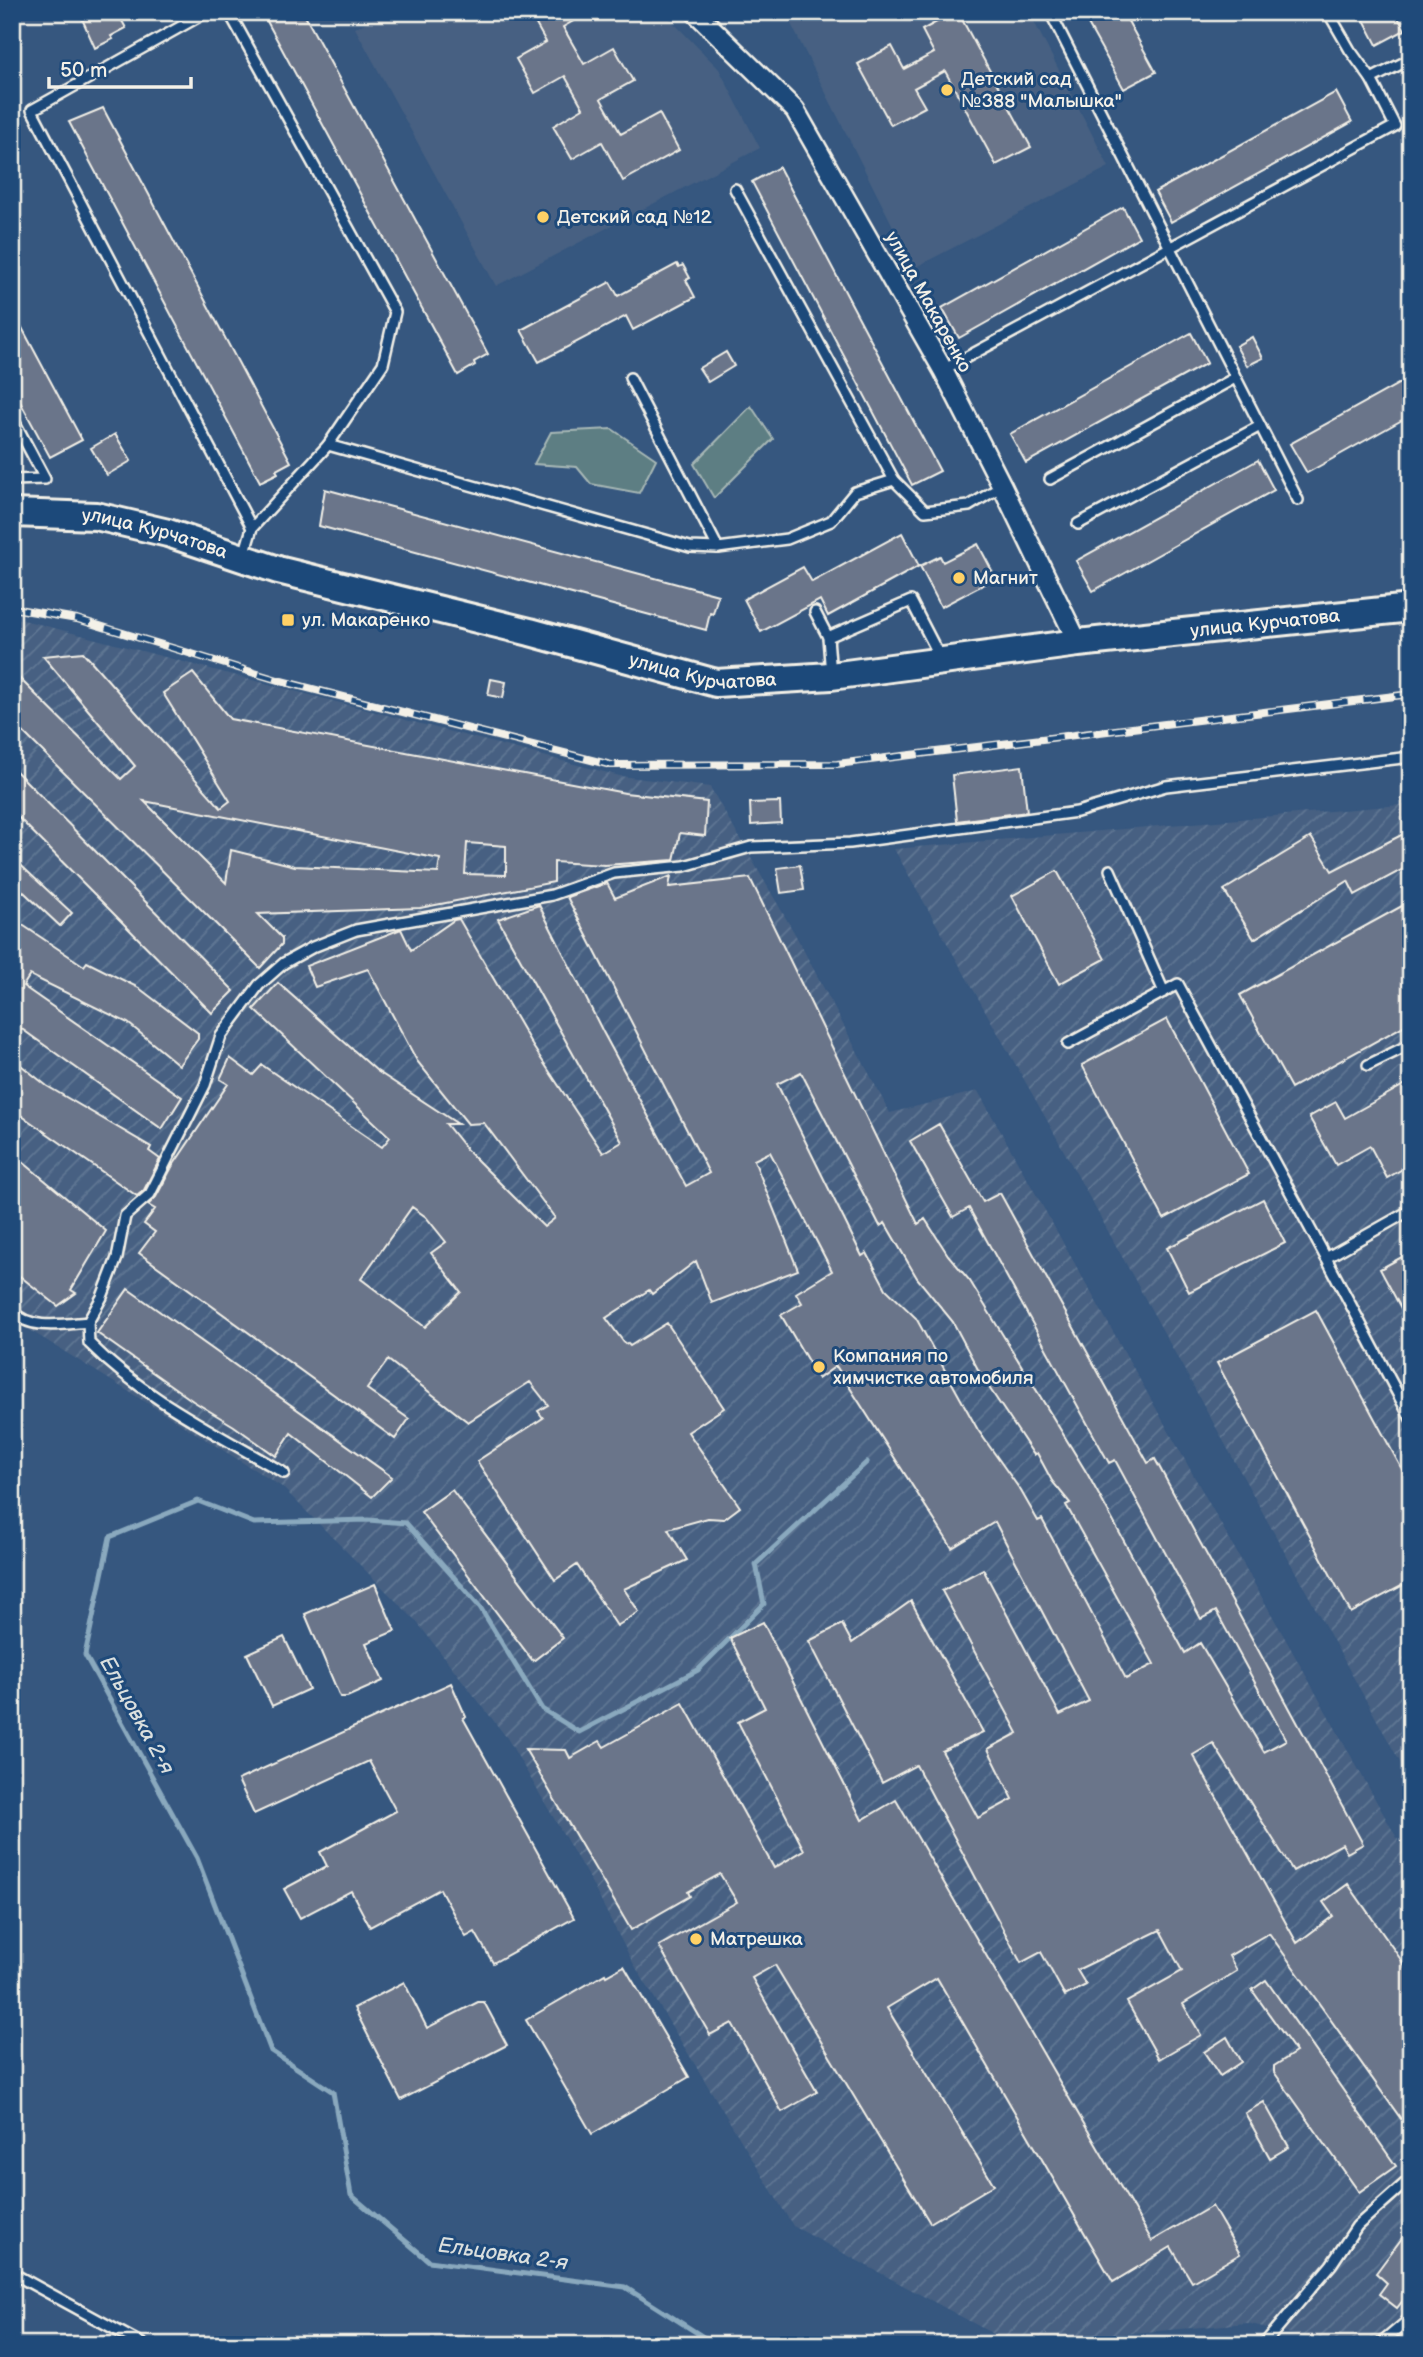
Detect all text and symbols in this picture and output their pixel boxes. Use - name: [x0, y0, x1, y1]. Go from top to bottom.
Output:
- scale bar: [49, 46, 191, 90]
- text: 50 m: [60, 58, 107, 83]
- place label: Детский сад №388 "Малышка": [961, 68, 1122, 113]
- marker: Детский сад №388 "Малышка": [939, 82, 955, 98]
- place label: Детский сад №12: [557, 206, 712, 229]
- marker: Детский сад №12: [535, 209, 551, 225]
- street label: улица Макаренко: [880, 228, 976, 377]
- street label: улица Курчатова: [81, 504, 230, 564]
- place label: Магнит: [973, 567, 1038, 590]
- marker: Магнит: [951, 570, 967, 586]
- street label: улица Курчатова: [1189, 604, 1341, 643]
- place label: ул. Макаренко: [302, 609, 430, 632]
- marker: ул. Макаренко: [280, 612, 296, 628]
- street label: улица Курчатова: [627, 648, 777, 694]
- place label: Компания по химчистке автомобиля: [833, 1345, 1033, 1390]
- marker: Компания по химчистке автомобиля: [811, 1359, 827, 1375]
- water label: Ельцовка 2-я: [94, 1652, 180, 1779]
- place label: Матрешка: [710, 1928, 803, 1951]
- marker: Матрешка: [688, 1931, 704, 1947]
- water label: Ельцовка 2-я: [436, 2233, 570, 2276]

